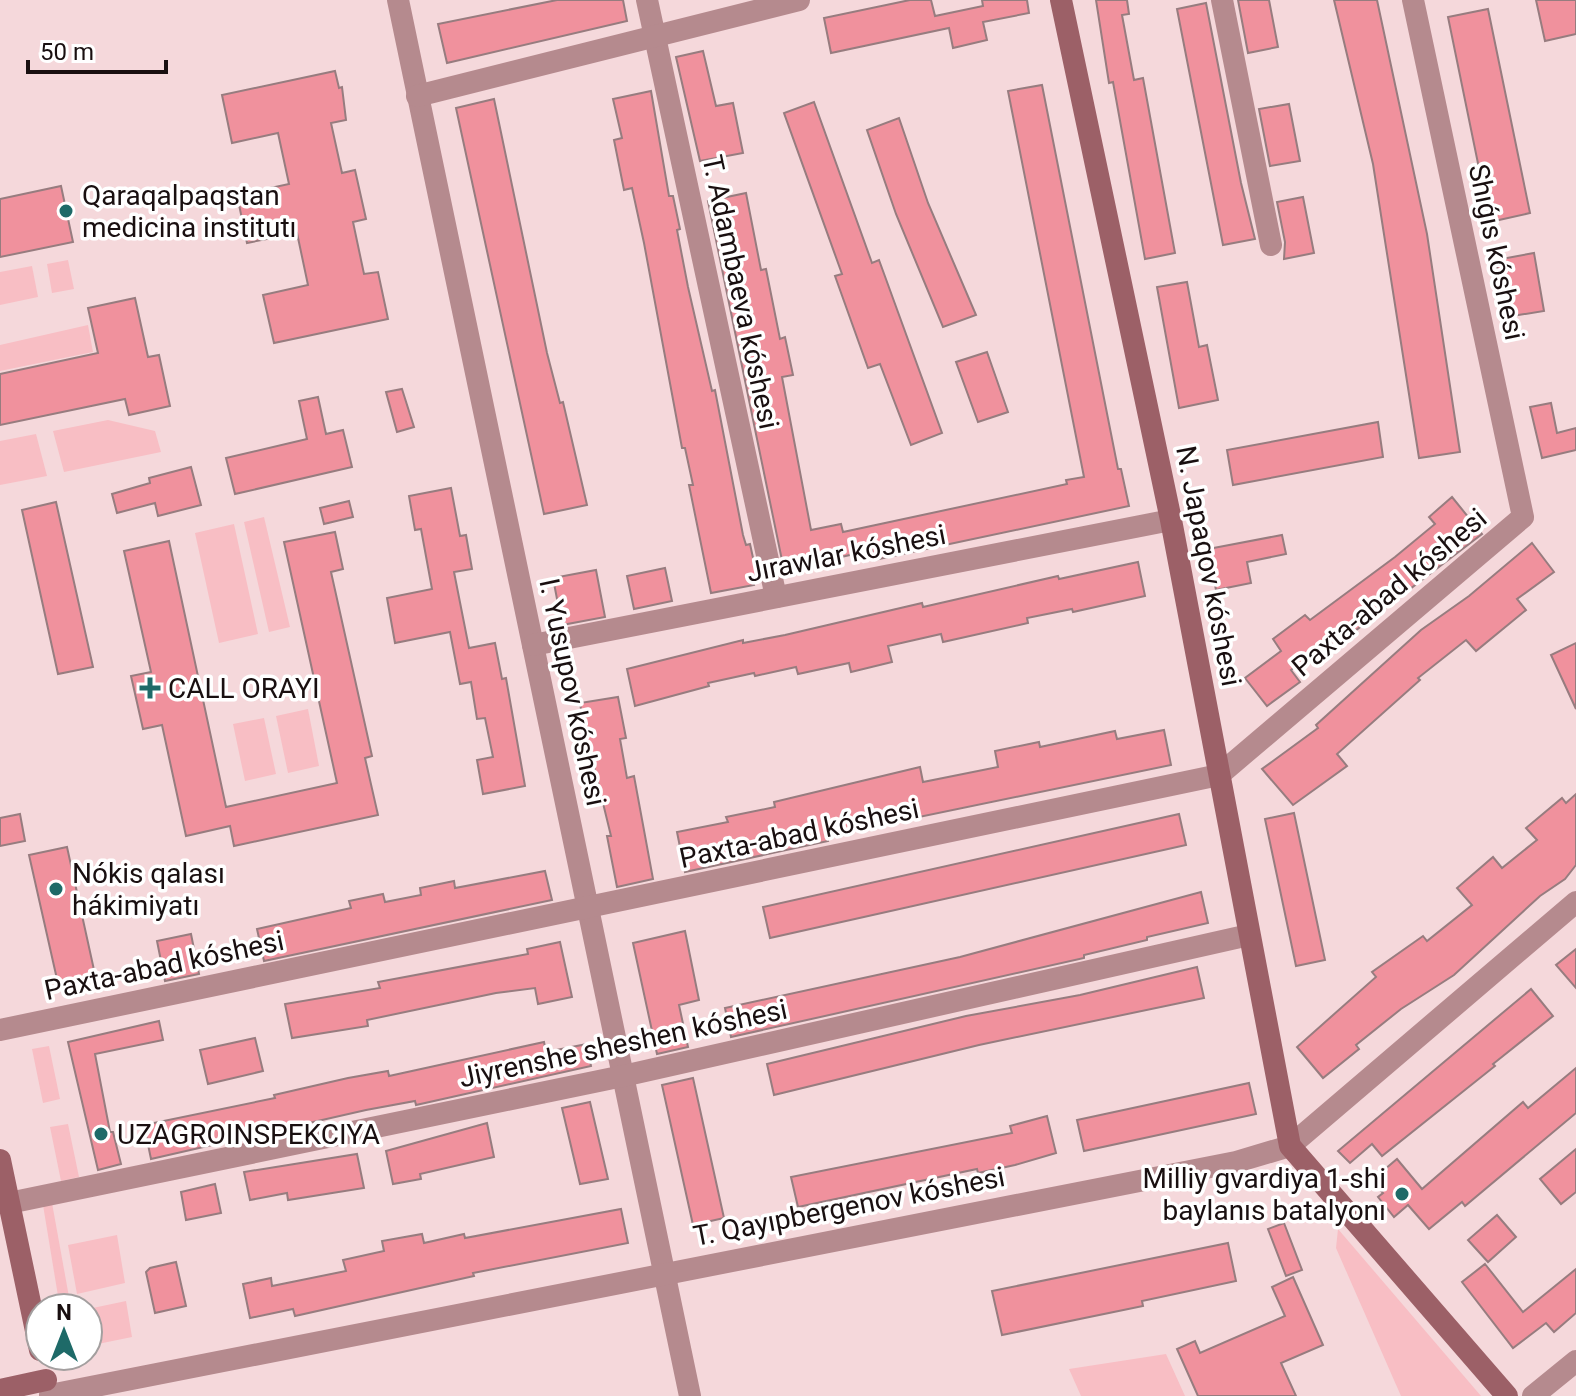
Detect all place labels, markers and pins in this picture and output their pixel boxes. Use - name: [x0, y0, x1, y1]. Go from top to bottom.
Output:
- place label: Qaraqalpaqstan medicina institutı: [82, 179, 296, 244]
- marker: Qaraqalpaqstan medicina institutı: [57, 202, 75, 220]
- place label: CALL ORAYI: [168, 672, 320, 705]
- marker: CALL ORAYI: [139, 677, 161, 699]
- place label: Nókis qalası hákimiyatı: [72, 857, 225, 922]
- marker: Nókis qalası hákimiyatı: [47, 880, 65, 898]
- place label: UZAGROINSPEKCIYA: [117, 1118, 380, 1151]
- marker: UZAGROINSPEKCIYA: [92, 1125, 110, 1143]
- place label: Milliy gvardiya 1-shi baylanıs batalyonı: [1143, 1162, 1386, 1227]
- marker: Milliy gvardiya 1-shi baylanıs batalyonı: [1393, 1185, 1411, 1203]

